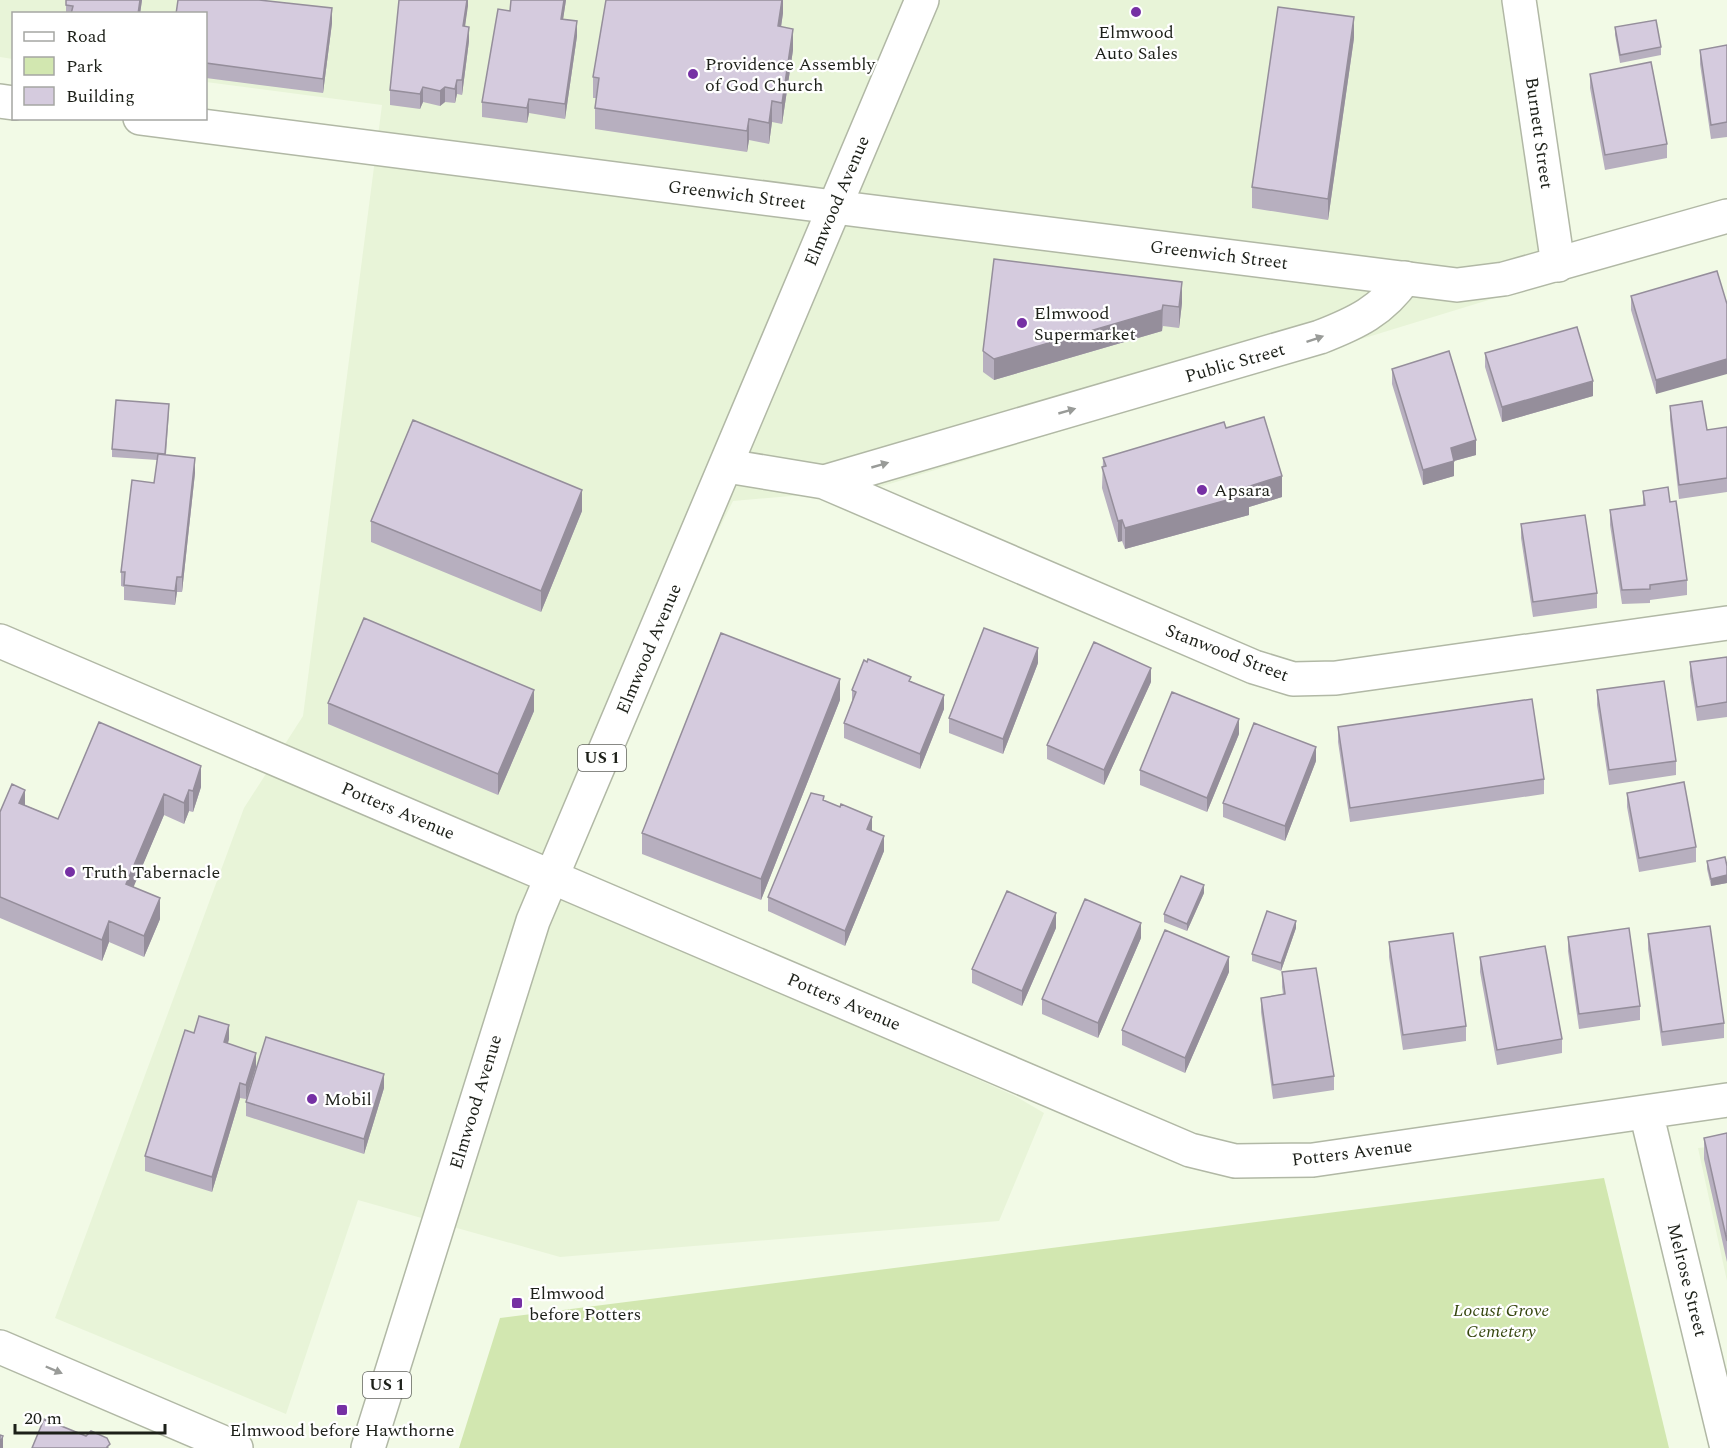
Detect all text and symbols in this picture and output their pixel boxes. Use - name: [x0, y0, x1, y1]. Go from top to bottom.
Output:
- marker: Elmwood Auto Sales: [1129, 5, 1143, 19]
- legend: [12, 12, 207, 120]
- place label: Elmwood Auto Sales: [1094, 19, 1178, 67]
- text: Road: [66, 23, 107, 50]
- place label: Providence Assembly of God Church: [705, 51, 877, 99]
- text: Park: [66, 53, 103, 80]
- marker: Providence Assembly of God Church: [686, 67, 700, 81]
- street label: Burnett Street: [1518, 75, 1560, 191]
- text: Building: [66, 83, 135, 110]
- street label: Elmwood Avenue: [797, 132, 877, 270]
- street label: Greenwich Street: [667, 173, 807, 217]
- street label: Greenwich Street: [1149, 233, 1289, 277]
- place label: Elmwood Supermarket: [1034, 300, 1136, 348]
- marker: Elmwood Supermarket: [1015, 316, 1029, 330]
- one-way arrow: [1306, 333, 1324, 343]
- street label: Public Street: [1182, 336, 1288, 390]
- one-way arrow: [1058, 406, 1076, 415]
- one-way arrow: [871, 460, 889, 470]
- place label: Apsara: [1214, 477, 1271, 504]
- marker: Apsara: [1195, 483, 1209, 497]
- street label: Elmwood Avenue: [609, 580, 689, 718]
- street label: Stanwood Street: [1161, 617, 1293, 689]
- road number: US 1: [578, 745, 626, 771]
- street label: Potters Avenue: [337, 775, 459, 847]
- place label: Truth Tabernacle: [82, 859, 220, 886]
- marker: Truth Tabernacle: [63, 865, 77, 879]
- street label: Potters Avenue: [783, 966, 905, 1038]
- street label: Elmwood Avenue: [443, 1031, 509, 1173]
- place label: Mobil: [324, 1086, 372, 1113]
- marker: Mobil: [305, 1092, 319, 1106]
- street label: Potters Avenue: [1290, 1132, 1414, 1174]
- street label: Melrose Street: [1660, 1220, 1714, 1340]
- place label: Elmwood before Potters: [529, 1280, 641, 1328]
- marker: Elmwood before Potters: [510, 1296, 524, 1310]
- park label: Locust Grove Cemetery: [1453, 1297, 1549, 1345]
- one-way arrow: [45, 1365, 63, 1375]
- road number: US 1: [363, 1372, 411, 1398]
- scale bar: [15, 1397, 165, 1435]
- marker: Elmwood before Hawthorne: [335, 1403, 349, 1417]
- text: 20 m: [24, 1405, 62, 1432]
- place label: Elmwood before Hawthorne: [229, 1417, 455, 1444]

